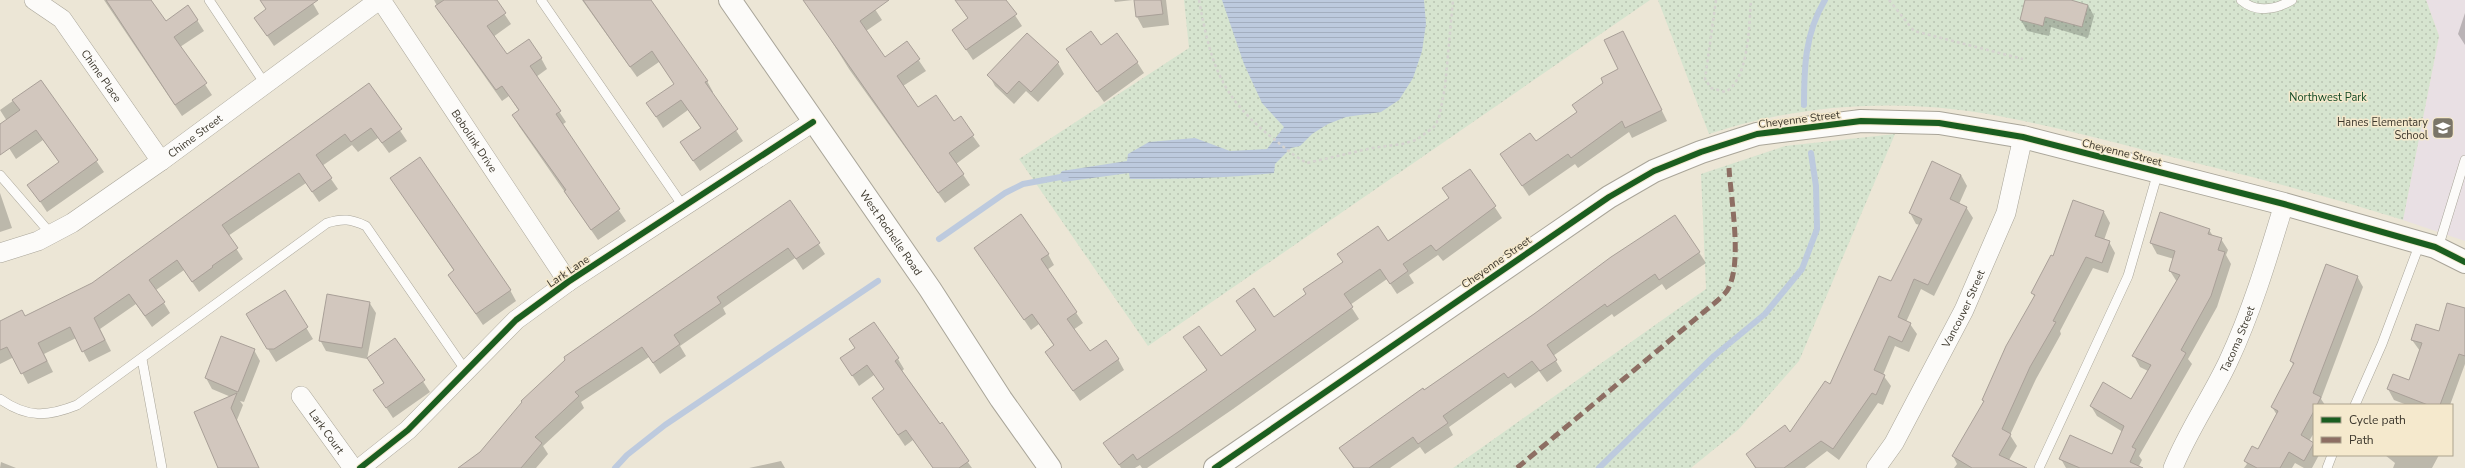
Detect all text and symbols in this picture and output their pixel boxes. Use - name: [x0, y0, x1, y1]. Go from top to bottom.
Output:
- street label: Chime Place: [77, 47, 125, 106]
- park label: Northwest Park: [2289, 90, 2367, 105]
- street label: Bobolink Drive: [448, 107, 500, 176]
- street label: Cheyenne Street: [1757, 107, 1841, 132]
- street label: Chime Street: [165, 111, 226, 161]
- place label: Hanes Elementary School: [2337, 115, 2429, 143]
- school or university icon: Hanes Elementary School: [2430, 115, 2456, 141]
- street label: Cheyenne Street: [2080, 135, 2164, 170]
- street label: West Rochelle Road: [856, 187, 925, 279]
- street label: Cheyenne Street: [1458, 233, 1534, 292]
- street label: Lark Lane: [544, 252, 592, 291]
- street label: Vancouver Street: [1938, 267, 1989, 351]
- street label: Tacoma Street: [2217, 304, 2259, 375]
- legend: [2313, 404, 2453, 456]
- street label: Lark Court: [305, 407, 348, 457]
- text: Cycle path: [2349, 412, 2406, 428]
- text: Path: [2349, 432, 2374, 448]

